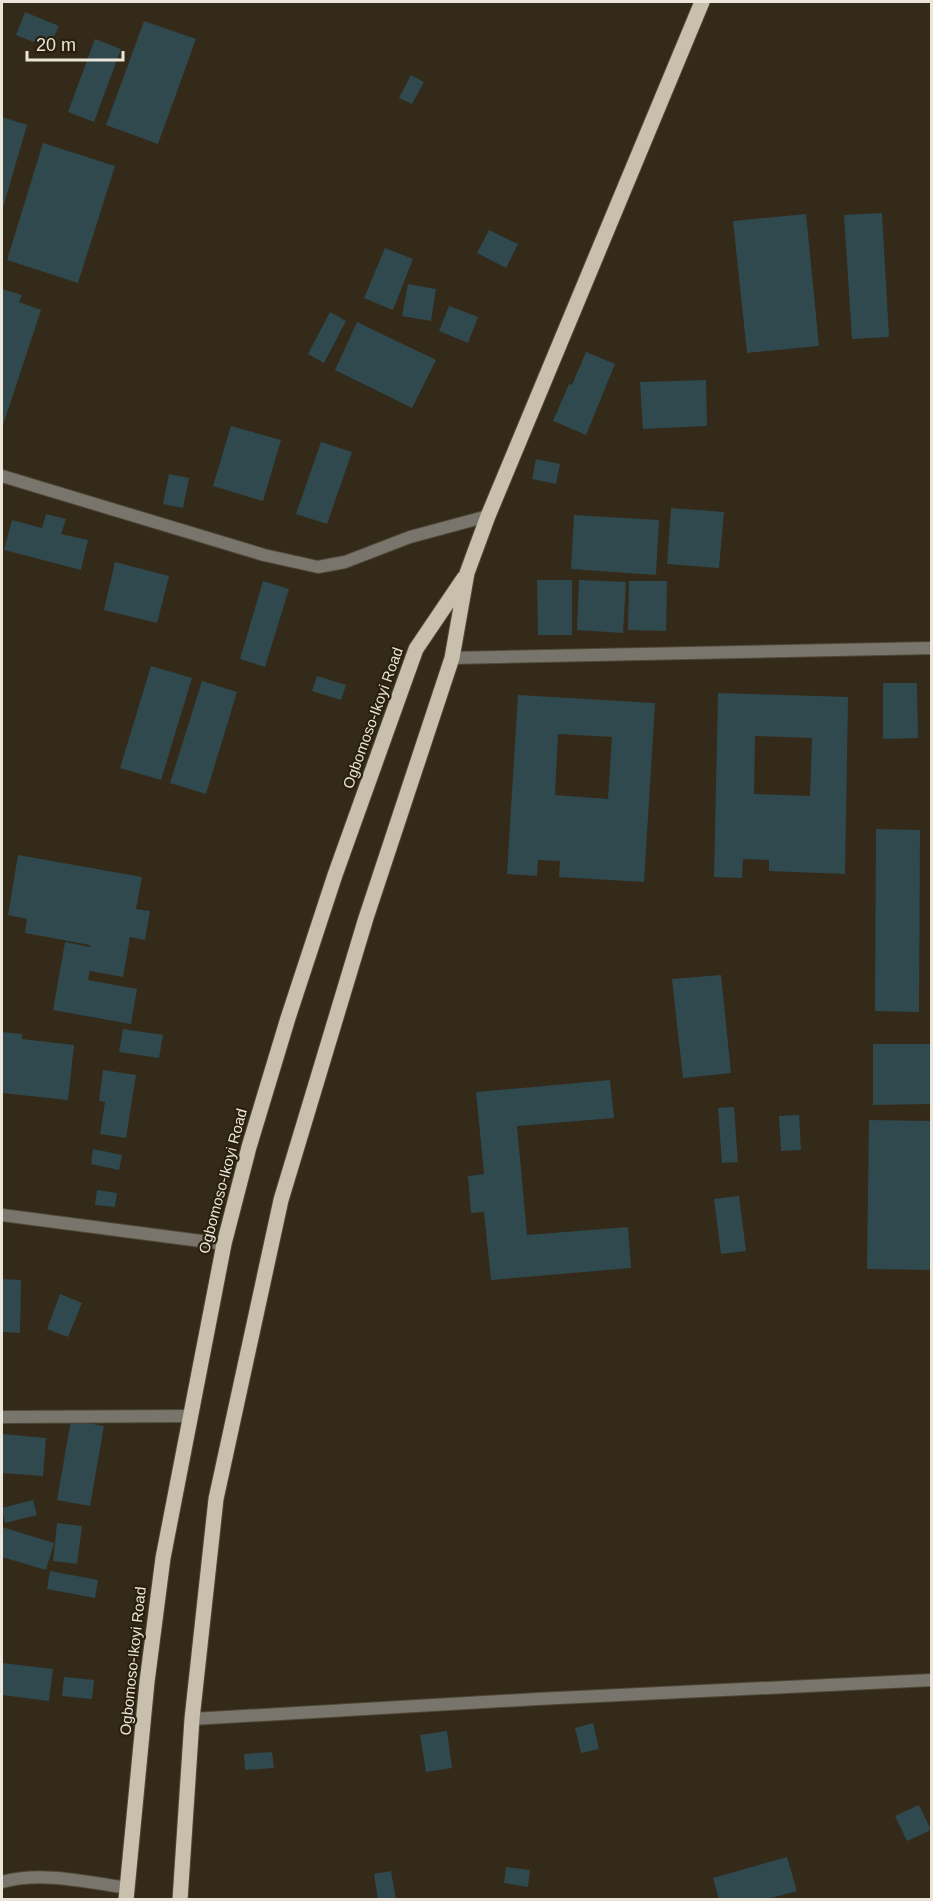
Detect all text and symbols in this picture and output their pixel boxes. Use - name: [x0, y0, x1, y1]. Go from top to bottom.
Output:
- scale bar: [27, 24, 123, 62]
- text: 20 m: [36, 35, 76, 55]
- street label: Ogbomoso-Ikoyi Road: [339, 645, 406, 791]
- street label: Ogbomoso-Ikoyi Road: [195, 1107, 250, 1255]
- street label: Ogbomoso-Ikoyi Road: [116, 1586, 149, 1736]

